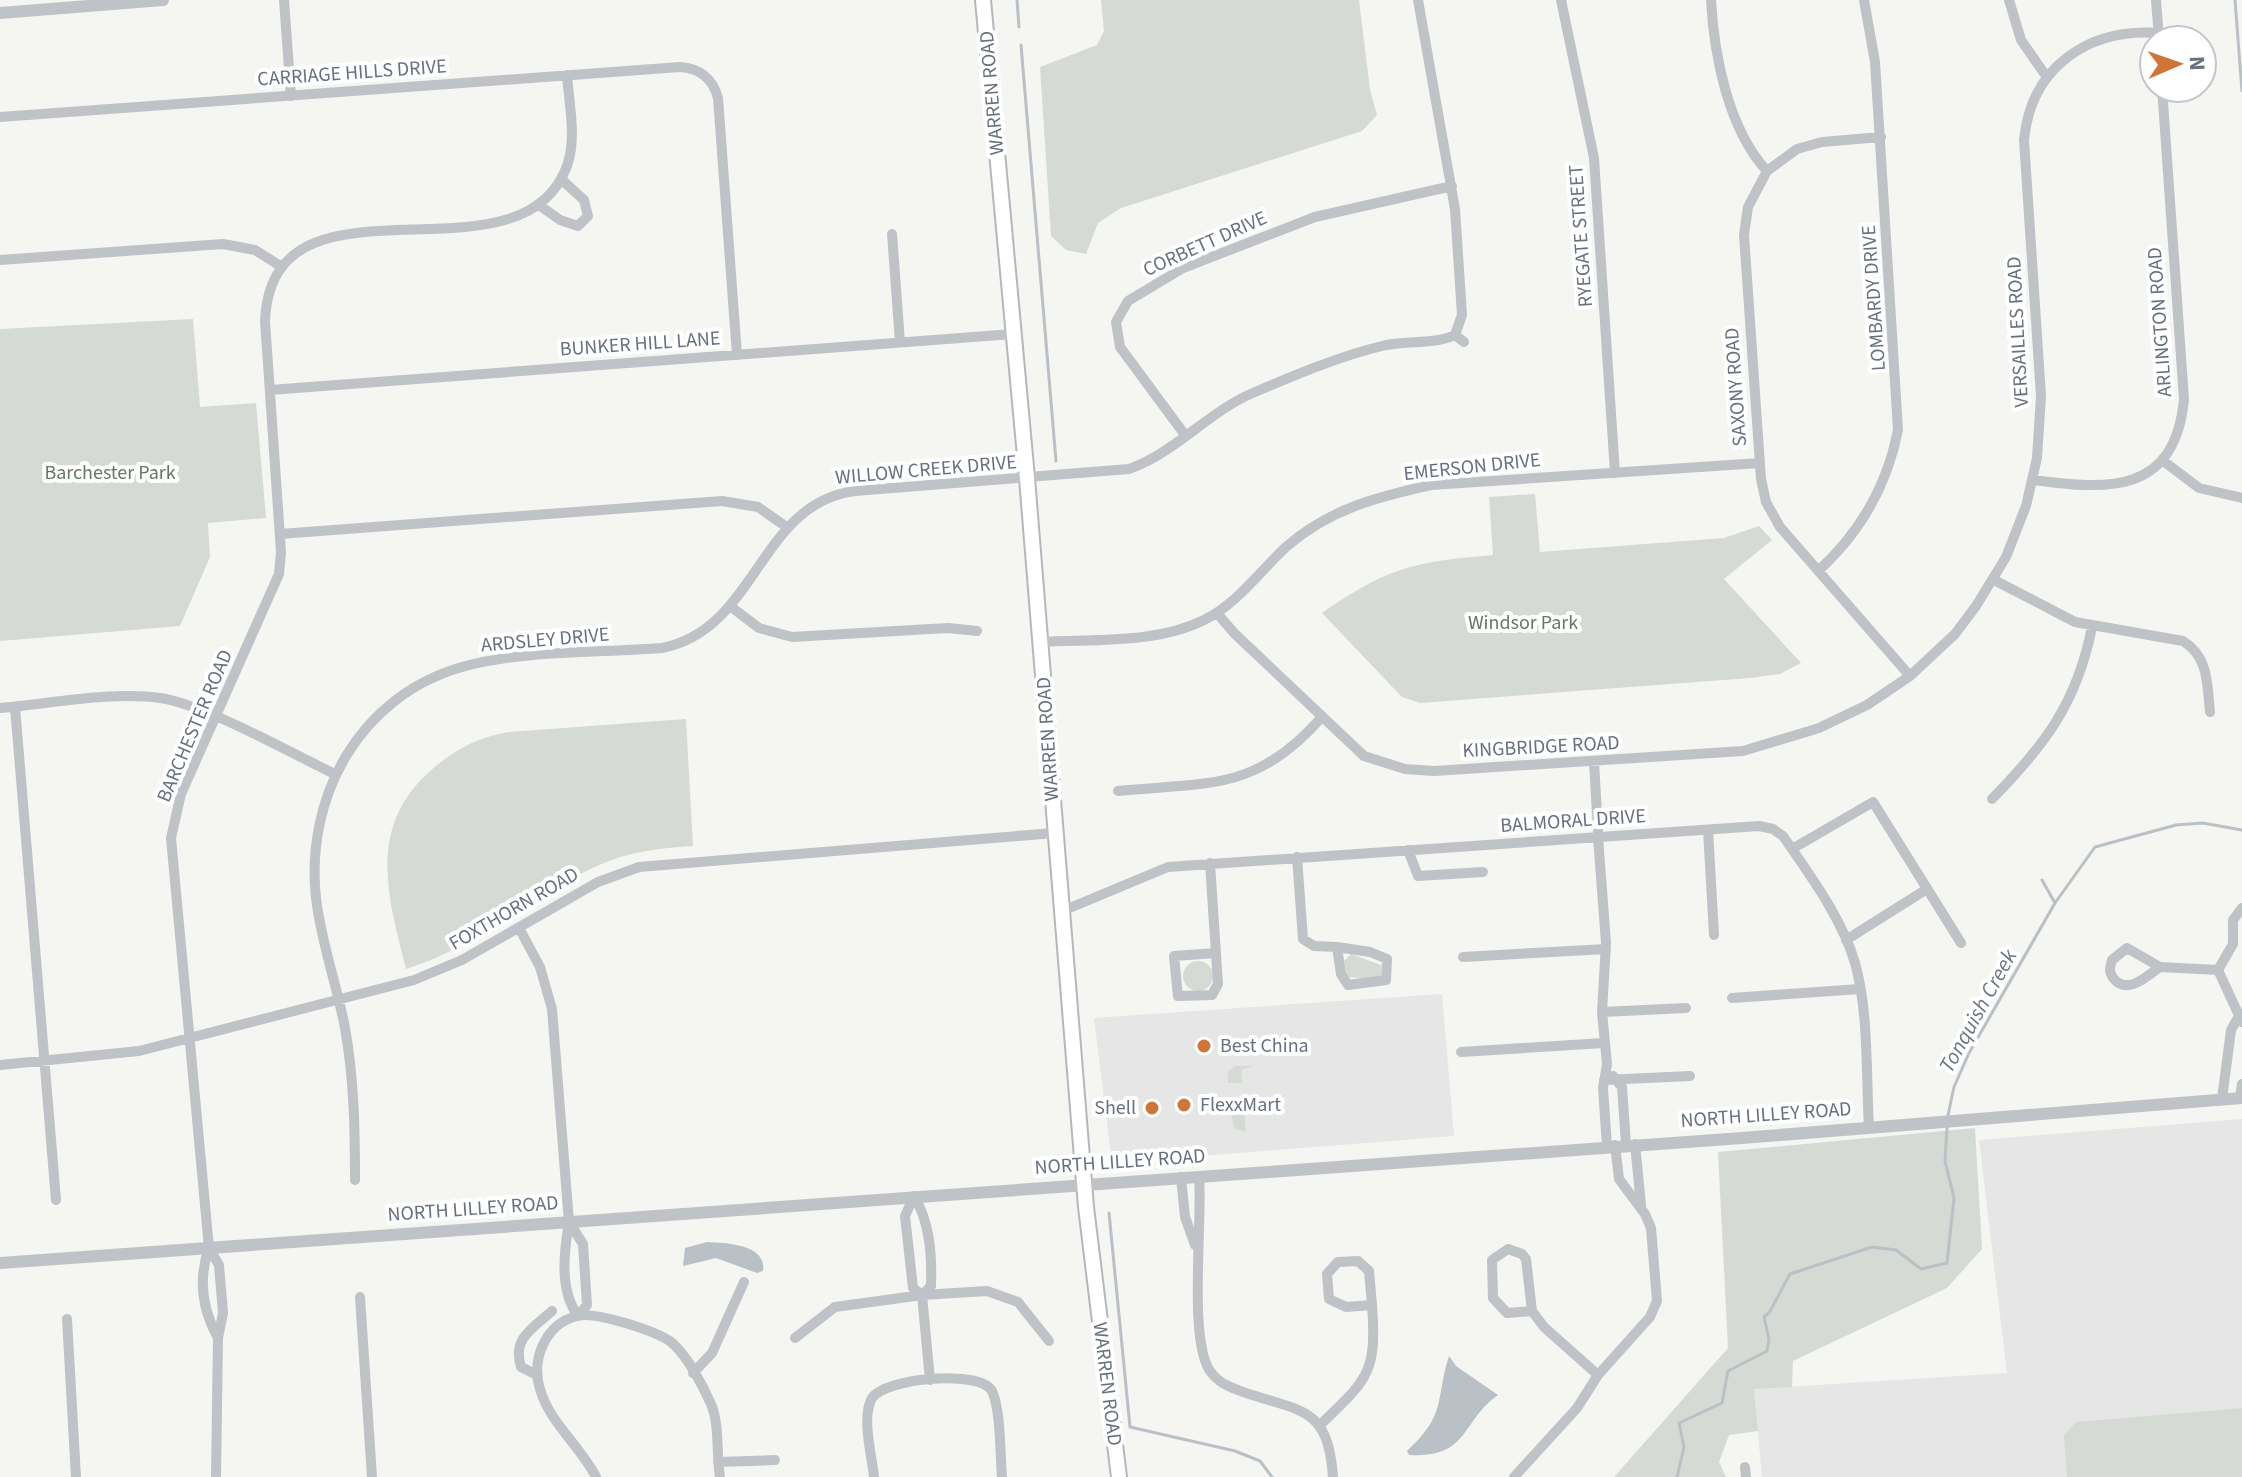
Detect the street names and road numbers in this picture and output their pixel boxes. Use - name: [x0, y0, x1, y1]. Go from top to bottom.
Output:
- street label: WARREN ROAD: [973, 30, 1011, 156]
- street label: CARRIAGE HILLS DRIVE: [256, 52, 448, 94]
- street label: RYEGATE STREET: [1562, 163, 1600, 308]
- street label: CORBETT DRIVE: [1139, 204, 1271, 284]
- street label: LOMBARDY DRIVE: [1855, 224, 1893, 372]
- street label: ARLINGTON ROAD: [2141, 246, 2179, 398]
- street label: VERSAILLES ROAD: [2000, 256, 2036, 408]
- street label: BUNKER HILL LANE: [559, 324, 721, 364]
- street label: SAXONY ROAD: [1718, 327, 1754, 447]
- street label: EMERSON DRIVE: [1402, 446, 1542, 488]
- street label: WILLOW CREEK DRIVE: [834, 448, 1018, 492]
- street label: ARDSLEY DRIVE: [480, 620, 610, 660]
- street label: BARCHESTER ROAD: [150, 645, 240, 807]
- street label: WARREN ROAD: [1030, 676, 1066, 802]
- street label: KINGBRIDGE ROAD: [1462, 729, 1620, 765]
- street label: BALMORAL DRIVE: [1499, 802, 1647, 840]
- street label: FOXTHORN ROAD: [444, 861, 584, 957]
- street label: NORTH LILLEY ROAD: [1680, 1095, 1852, 1135]
- street label: NORTH LILLEY ROAD: [1034, 1142, 1206, 1182]
- street label: NORTH LILLEY ROAD: [387, 1189, 559, 1229]
- street label: WARREN ROAD: [1086, 1321, 1128, 1447]

